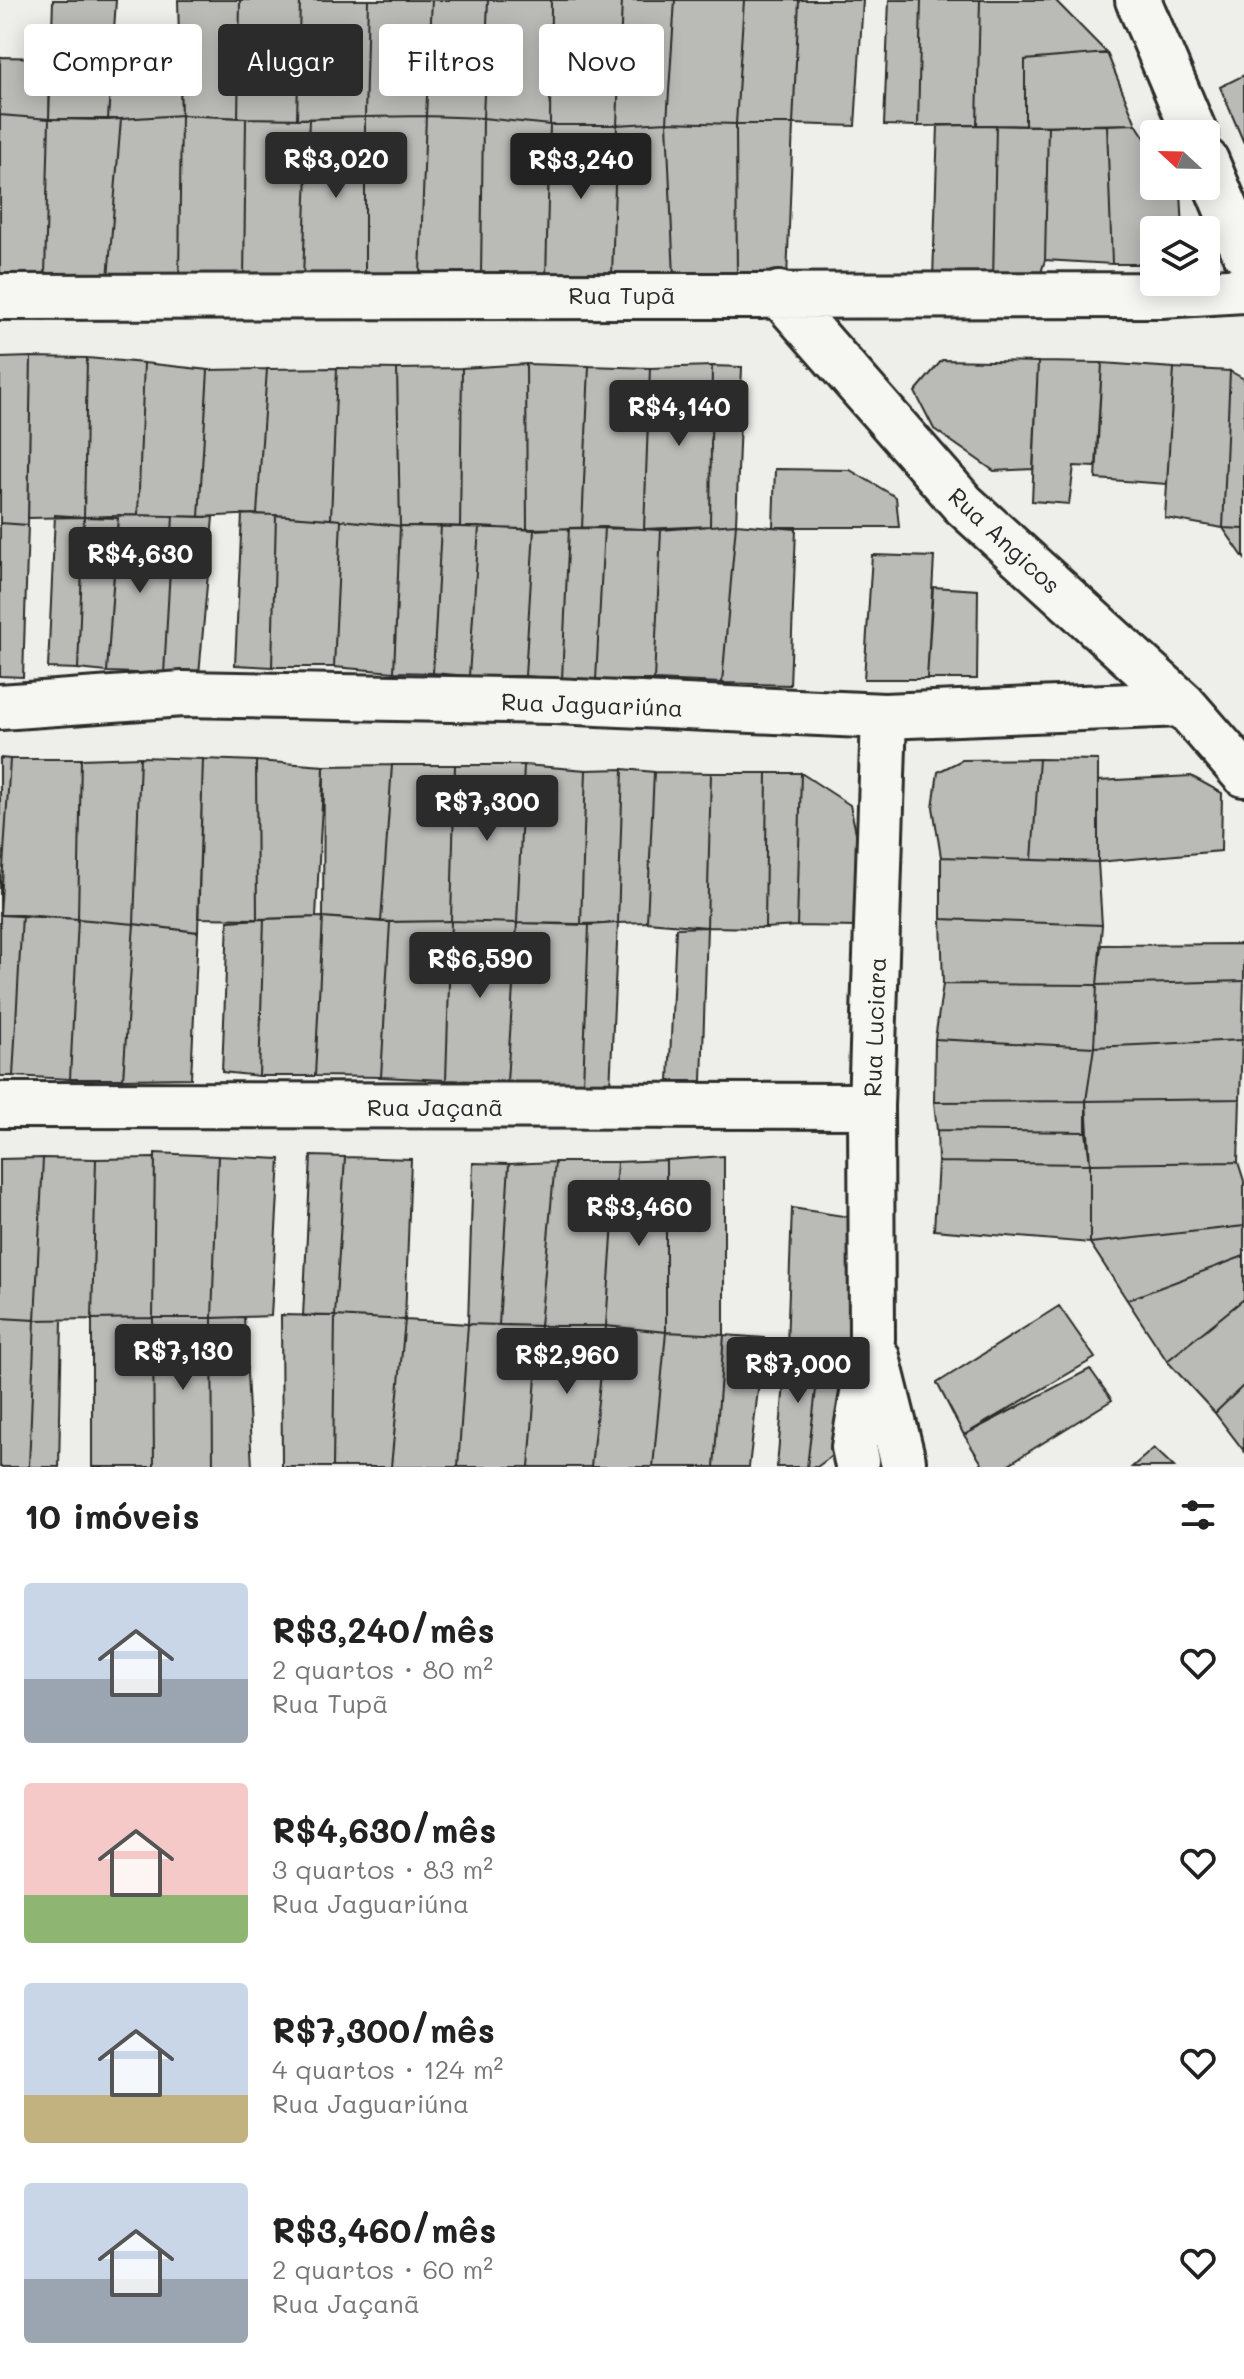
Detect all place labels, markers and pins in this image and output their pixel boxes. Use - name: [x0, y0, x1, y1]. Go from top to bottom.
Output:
- pin: R$3,020: [262, 132, 410, 200]
- pin: R$3,240: [507, 133, 655, 201]
- pin: R$4,140: [605, 380, 753, 448]
- pin: R$4,630: [66, 527, 214, 595]
- pin: R$7,300: [413, 775, 561, 843]
- pin: R$6,590: [406, 932, 554, 1000]
- pin: R$3,460: [565, 1180, 713, 1248]
- pin: R$7,130: [109, 1324, 257, 1392]
- pin: R$2,960: [493, 1328, 641, 1396]
- pin: R$7,000: [724, 1337, 872, 1405]

